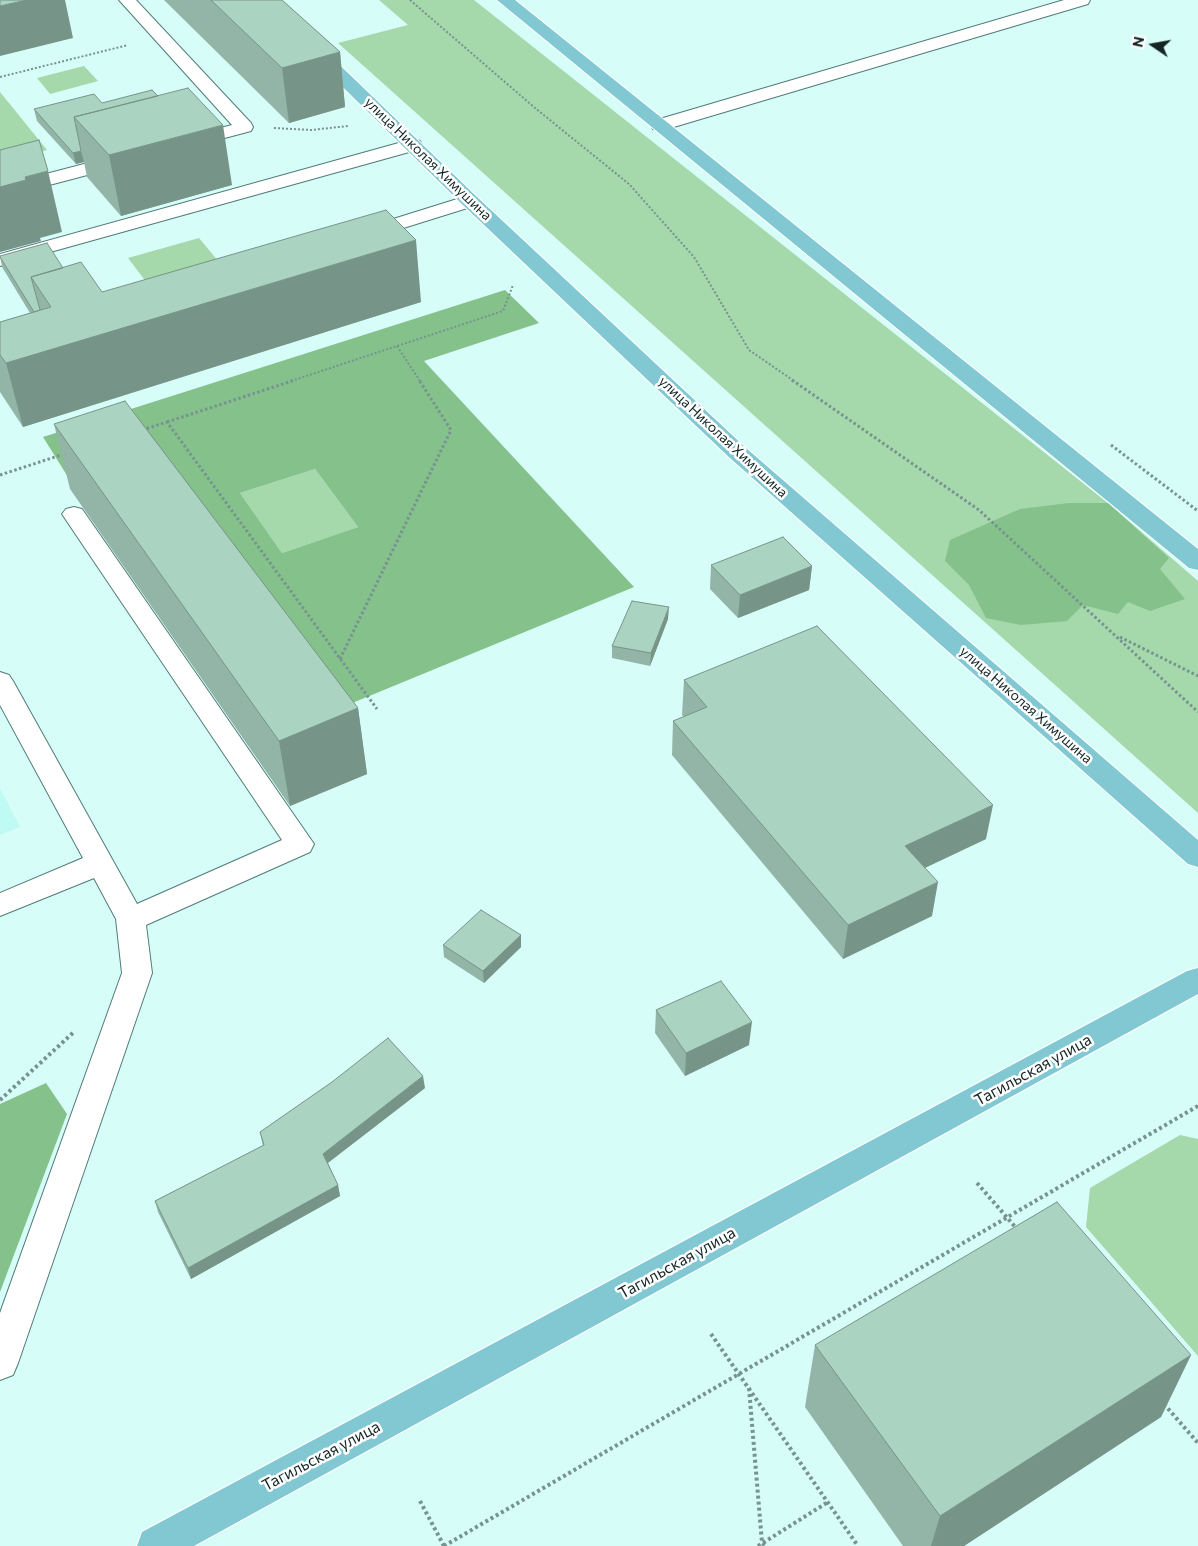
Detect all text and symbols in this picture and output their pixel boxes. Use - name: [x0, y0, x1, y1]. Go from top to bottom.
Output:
- north arrow: [1128, 20, 1178, 70]
- text: N: [1128, 35, 1147, 49]
- street label: улица Николая Химушина: [361, 94, 495, 224]
- street label: улица Николая Химушина: [655, 373, 791, 501]
- street label: улица Николая Химушина: [956, 643, 1096, 767]
- street label: Тагильская улица: [971, 1030, 1095, 1110]
- street label: Тагильская улица: [615, 1223, 739, 1303]
- street label: Тагильская улица: [259, 1417, 383, 1495]

